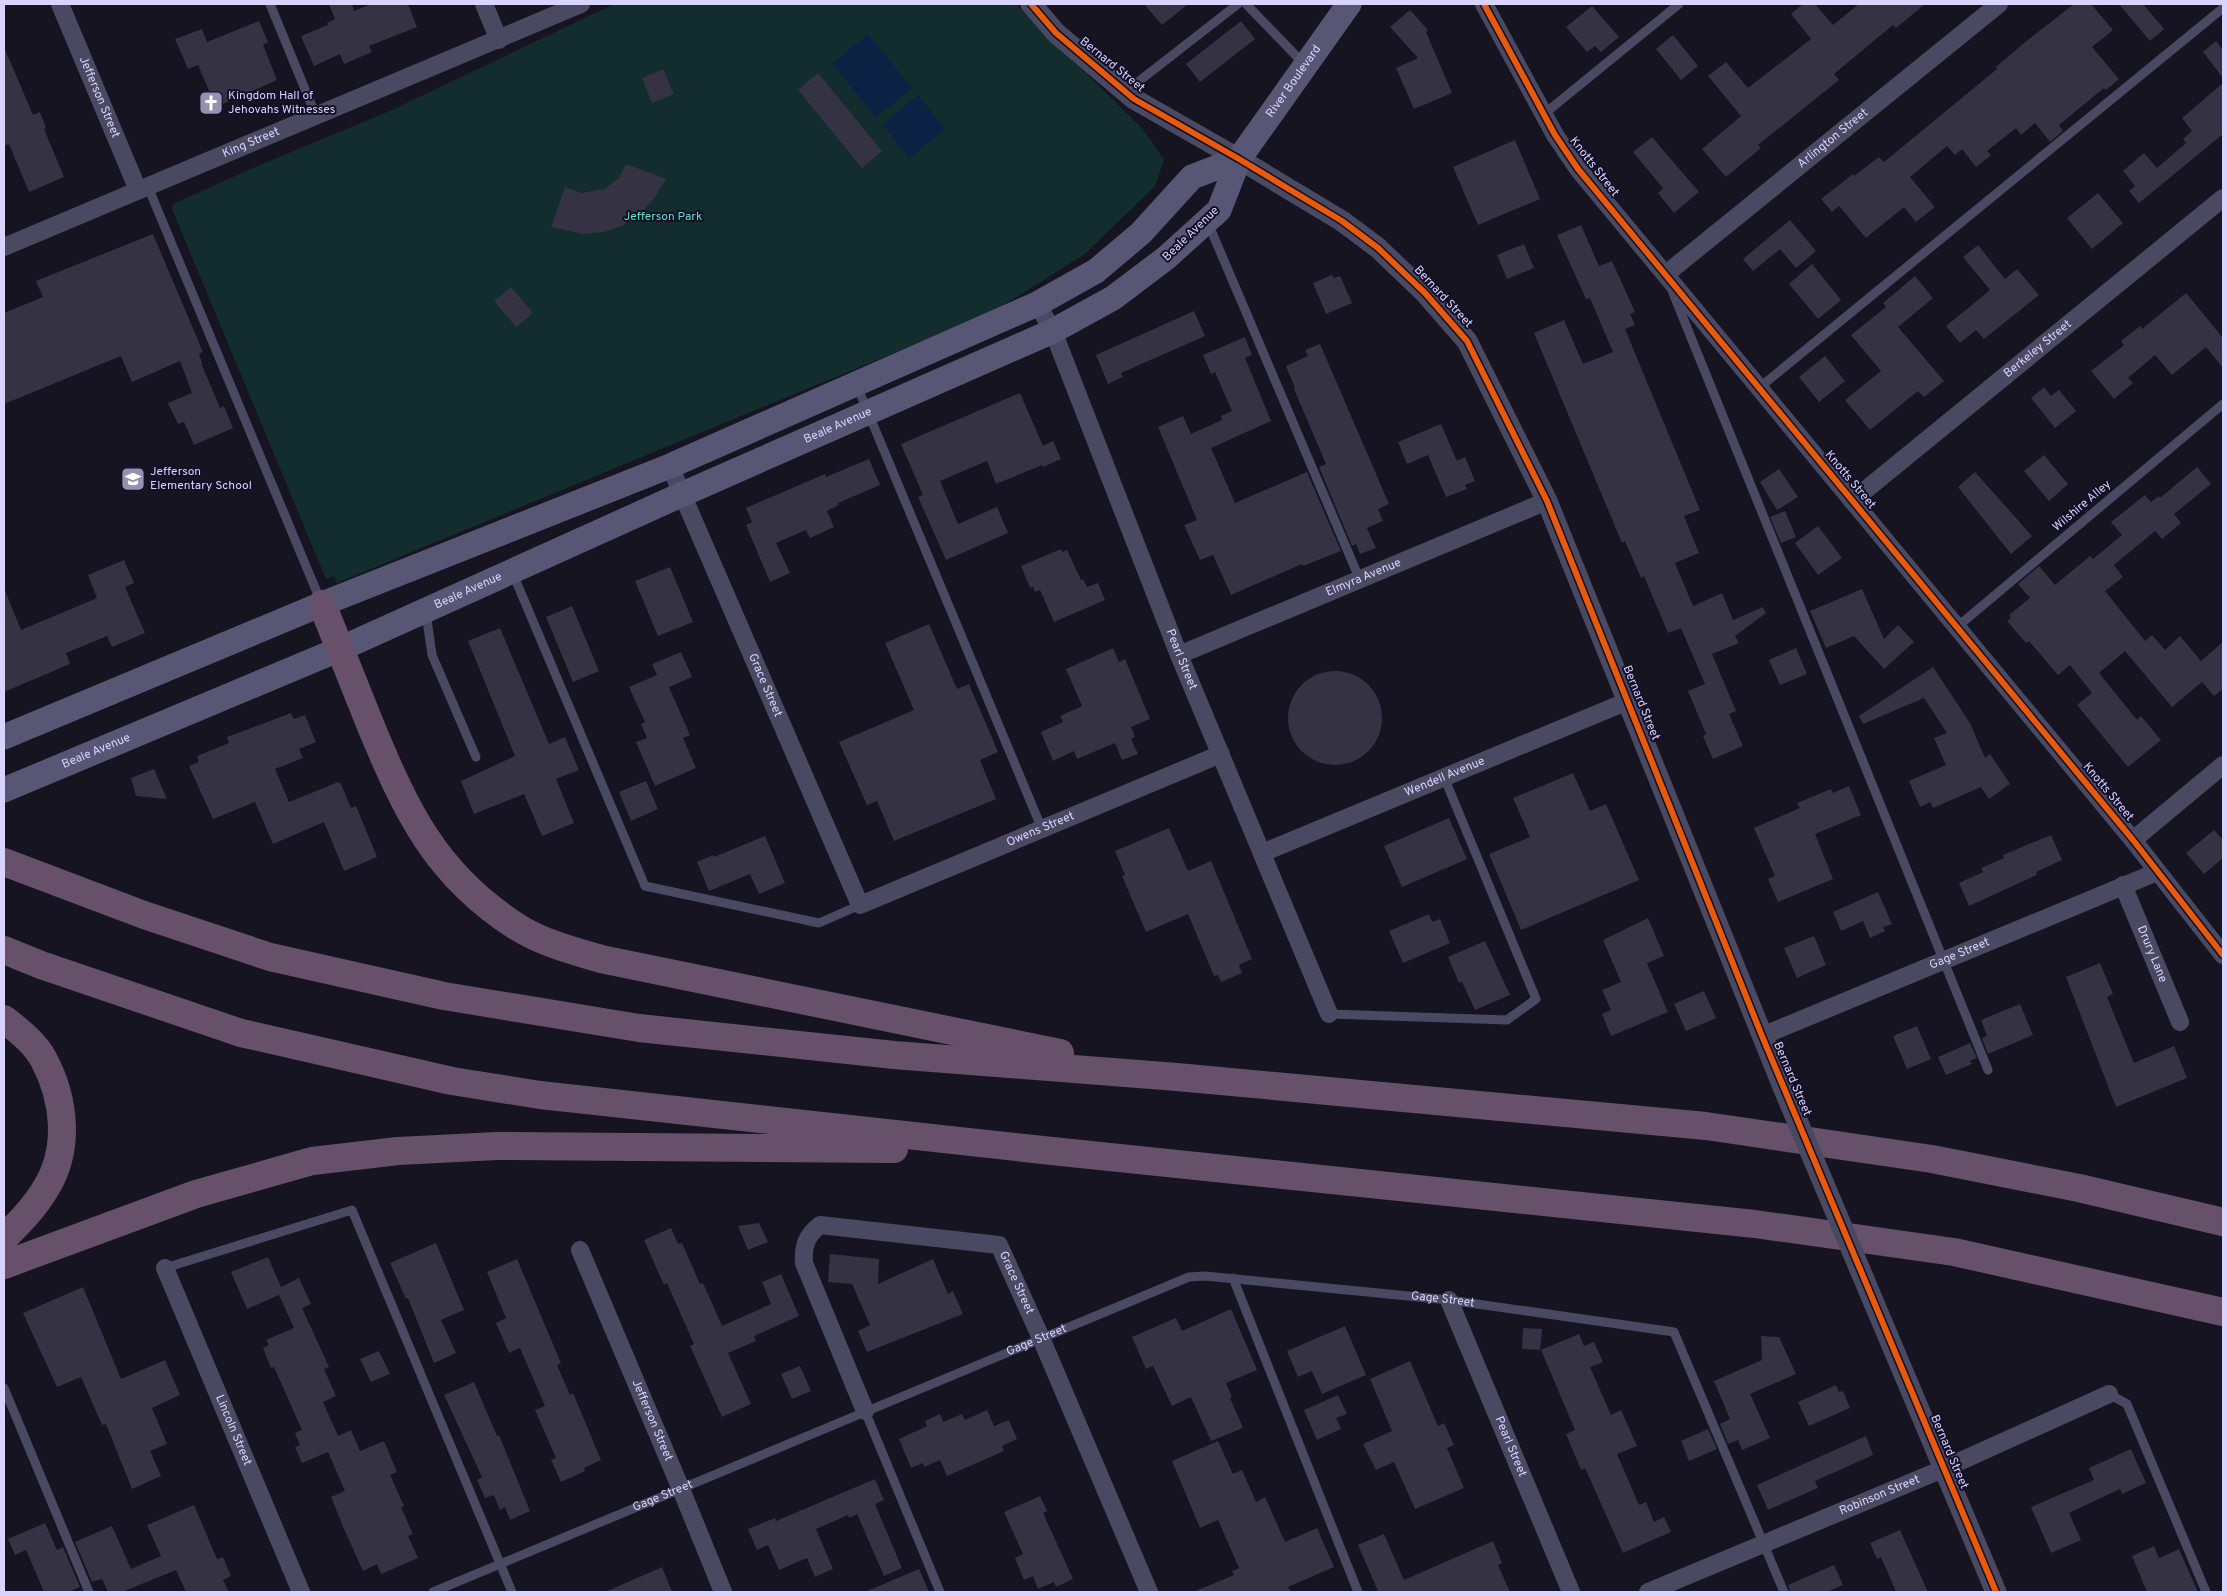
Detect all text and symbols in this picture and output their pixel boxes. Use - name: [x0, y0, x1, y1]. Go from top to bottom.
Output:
- street label: Bernard Street: [1076, 34, 1148, 96]
- street label: River Boulevard: [1263, 42, 1325, 121]
- street label: Jefferson Street: [75, 54, 123, 140]
- place label: Kingdom Hall of Jehovahs Witnesses: [228, 88, 335, 118]
- church icon: Kingdom Hall of Jehovahs Witnesses: [198, 90, 224, 116]
- street label: Arlington Street: [1794, 105, 1872, 172]
- street label: King Street: [220, 124, 282, 162]
- street label: Knotts Street: [1566, 134, 1622, 200]
- street label: Beale Avenue: [1159, 203, 1223, 265]
- park label: Jefferson Park: [624, 209, 702, 225]
- street label: Bernard Street: [1410, 263, 1476, 331]
- street label: Berkeley Street: [2001, 317, 2075, 382]
- street label: Beale Avenue: [801, 404, 874, 448]
- street label: Knotts Street: [1821, 447, 1879, 513]
- place label: Jefferson Elementary School: [150, 464, 252, 494]
- school or university icon: Jefferson Elementary School: [120, 466, 146, 492]
- street label: Wilshire Alley: [2049, 477, 2115, 535]
- street label: Elmyra Avenue: [1323, 555, 1404, 601]
- street label: Beale Avenue: [432, 569, 505, 613]
- street label: Pearl Street: [1162, 627, 1201, 692]
- street label: Grace Street: [744, 651, 786, 720]
- street label: Bernard Street: [1619, 663, 1663, 743]
- street label: Beale Avenue: [60, 730, 133, 773]
- street label: Wendell Avenue: [1402, 753, 1487, 801]
- street label: Knotts Street: [2079, 759, 2137, 825]
- street label: Owens Street: [1004, 808, 1077, 851]
- street label: Drury Lane: [2133, 923, 2171, 985]
- street label: Gage Street: [1927, 934, 1992, 974]
- street label: Bernard Street: [1769, 1039, 1815, 1119]
- street label: Grace Street: [995, 1249, 1037, 1317]
- street label: Gage Street: [1410, 1288, 1476, 1312]
- street label: Gage Street: [1004, 1321, 1069, 1360]
- street label: Jefferson Street: [628, 1377, 676, 1464]
- street label: Lincoln Street: [211, 1392, 255, 1468]
- street label: Bernard Street: [1926, 1412, 1972, 1492]
- street label: Pearl Street: [1491, 1414, 1530, 1479]
- street label: Robinson Street: [1837, 1472, 1922, 1519]
- street label: Gage Street: [630, 1477, 695, 1516]

